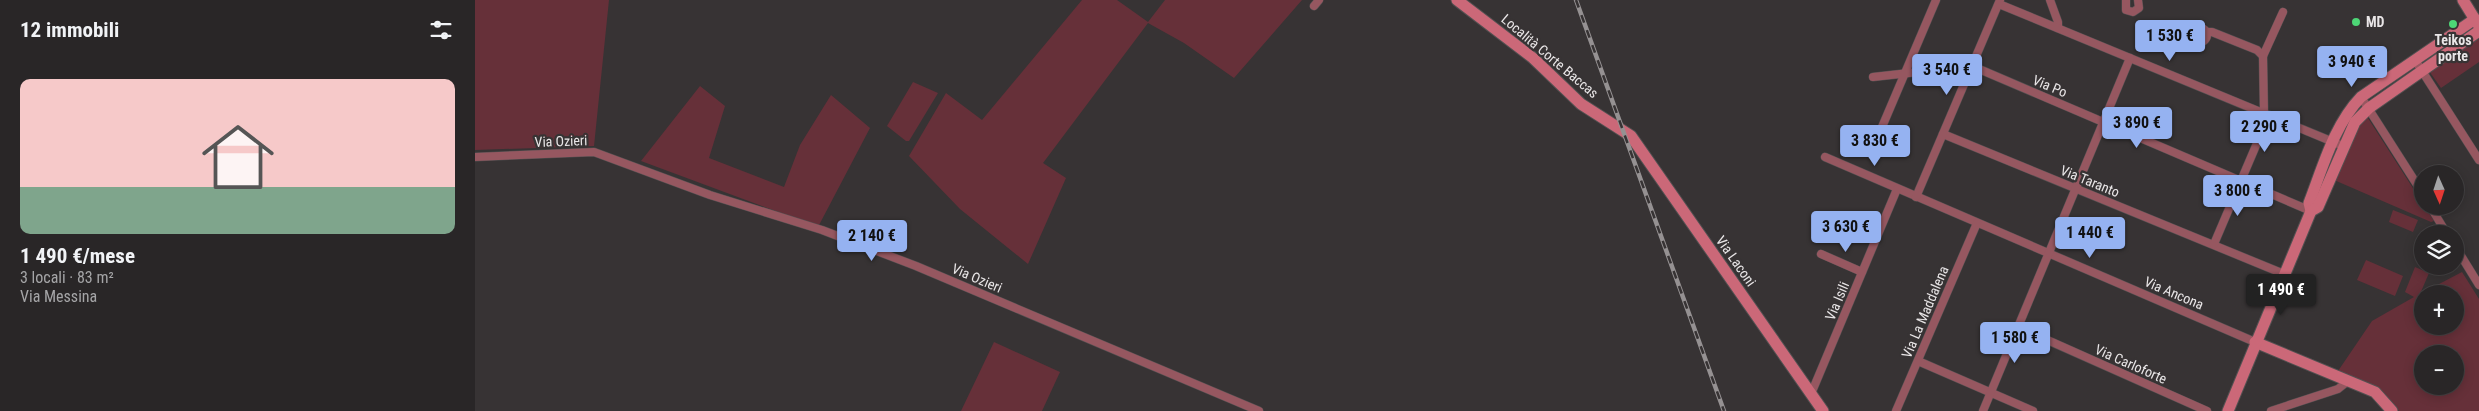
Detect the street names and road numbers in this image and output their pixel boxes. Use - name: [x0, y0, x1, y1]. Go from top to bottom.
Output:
- street label: Località Corte Baccas: [1498, 11, 1602, 101]
- street label: Via Po: [2030, 72, 2070, 100]
- street label: Via Ozieri: [534, 132, 588, 150]
- street label: Via Taranto: [2058, 162, 2122, 200]
- street label: Via Laconi: [1713, 233, 1759, 289]
- street label: Via Ozieri: [950, 260, 1004, 296]
- street label: Via La Maddalena: [1898, 263, 1952, 361]
- street label: Via Ancona: [2142, 273, 2206, 313]
- street label: Via Isili: [1822, 279, 1852, 323]
- street label: Via Carloforte: [2093, 341, 2170, 387]

